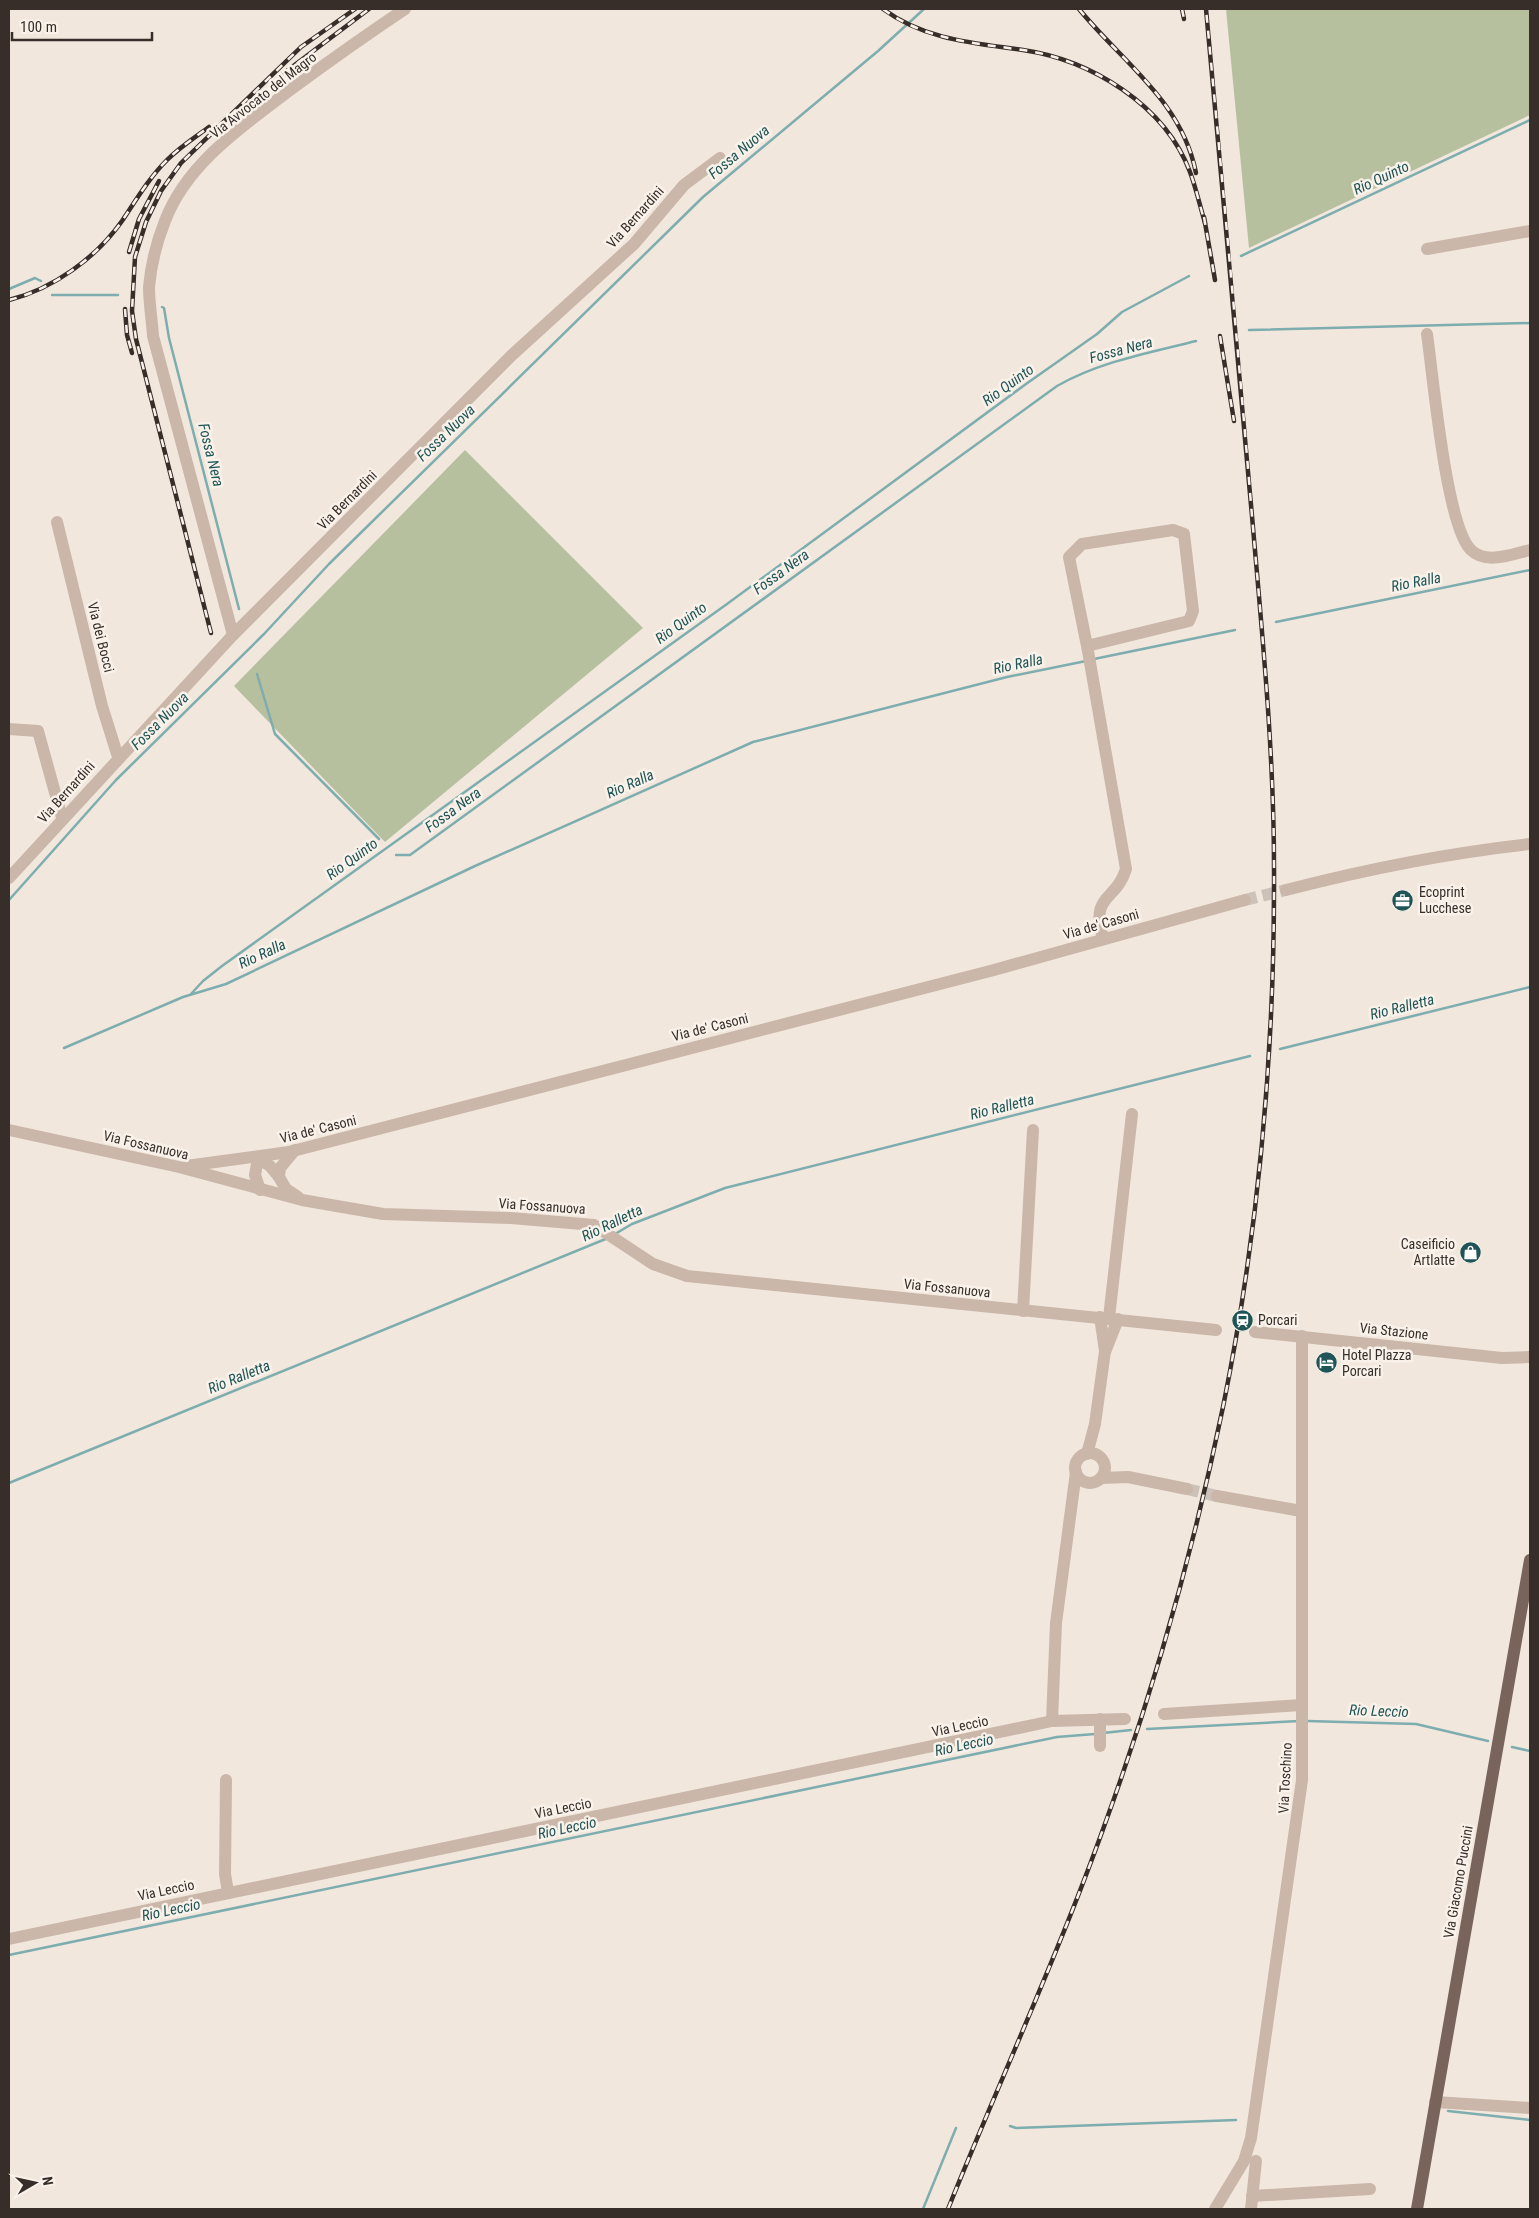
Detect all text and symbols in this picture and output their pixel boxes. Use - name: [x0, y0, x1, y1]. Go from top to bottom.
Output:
- scale bar: [12, 10, 152, 42]
- text: 100 m: [20, 18, 57, 36]
- street label: Via Avvocato del Magro: [207, 49, 319, 141]
- water label: Fossa Nuova: [705, 121, 773, 183]
- water label: Rio Quinto: [1350, 157, 1412, 199]
- street label: Via Bernardini: [603, 183, 667, 251]
- water label: Fossa Nera: [1087, 333, 1155, 367]
- water label: Rio Quinto: [979, 360, 1037, 410]
- water label: Fossa Nuova: [413, 401, 479, 465]
- water label: Fossa Nera: [194, 421, 228, 489]
- street label: Via Bernardini: [314, 467, 380, 533]
- water label: Fossa Nera: [750, 546, 813, 598]
- water label: Rio Ralla: [1390, 568, 1442, 596]
- water label: Rio Quinto: [652, 598, 710, 648]
- street label: Via dei Bocci: [85, 600, 117, 674]
- water label: Rio Ralla: [992, 650, 1044, 678]
- water label: Fossa Nuova: [127, 688, 193, 754]
- street label: Via Bernardini: [34, 758, 98, 826]
- water label: Rio Ralla: [603, 766, 657, 802]
- water label: Fossa Nera: [422, 784, 485, 836]
- water label: Rio Quinto: [323, 834, 381, 884]
- place label: Ecoprint Lucchese: [1419, 884, 1472, 916]
- office icon: Ecoprint Lucchese: [1391, 888, 1415, 912]
- street label: Via de' Casoni: [1061, 906, 1141, 942]
- water label: Rio Ralla: [235, 935, 289, 973]
- water label: Rio Ralletta: [1368, 990, 1436, 1024]
- street label: Via de' Casoni: [670, 1010, 750, 1044]
- water label: Rio Ralletta: [968, 1090, 1036, 1124]
- street label: Via de' Casoni: [278, 1112, 358, 1146]
- street label: Via Fossanuova: [102, 1127, 190, 1163]
- street label: Via Fossanuova: [498, 1195, 586, 1217]
- water label: Rio Ralletta: [579, 1201, 645, 1245]
- place label: Caseificio Artlatte: [1401, 1236, 1455, 1268]
- shop icon: Caseificio Artlatte: [1459, 1240, 1483, 1264]
- street label: Via Fossanuova: [903, 1275, 991, 1301]
- station icon: Porcari: [1230, 1308, 1254, 1332]
- place label: Porcari: [1258, 1312, 1297, 1328]
- street label: Via Stazione: [1359, 1319, 1429, 1343]
- place label: Hotel Plazza Porcari: [1342, 1347, 1412, 1379]
- hotel icon: Hotel Plazza Porcari: [1314, 1351, 1338, 1375]
- water label: Rio Ralletta: [205, 1356, 273, 1398]
- water label: Rio Leccio: [1349, 1701, 1409, 1721]
- street label: Via Leccio: [930, 1712, 990, 1740]
- water label: Rio Leccio: [933, 1730, 995, 1760]
- street label: Via Toschino: [1275, 1742, 1295, 1814]
- street label: Via Leccio: [533, 1795, 593, 1821]
- water label: Rio Leccio: [536, 1813, 598, 1843]
- street label: Via Giacomo Puccini: [1440, 1824, 1476, 1940]
- street label: Via Leccio: [136, 1876, 196, 1904]
- water label: Rio Leccio: [140, 1895, 202, 1925]
- north arrow: [10, 2158, 60, 2208]
- text: N: [39, 2175, 56, 2186]

